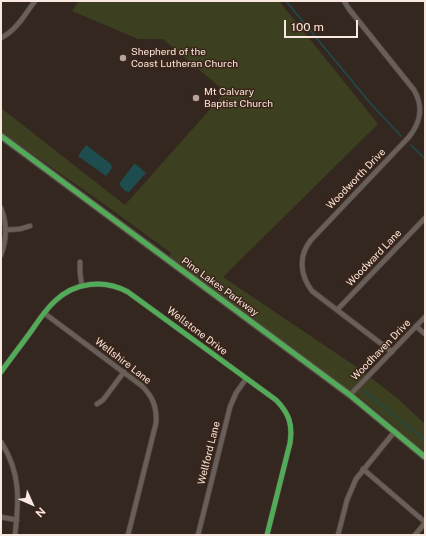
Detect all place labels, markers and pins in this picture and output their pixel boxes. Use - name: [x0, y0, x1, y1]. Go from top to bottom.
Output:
- place label: Shepherd of the Coast Lutheran Church: [131, 46, 238, 70]
- marker: Shepherd of the Coast Lutheran Church: [118, 53, 128, 63]
- place label: Mt Calvary Baptist Church: [204, 86, 273, 110]
- marker: Mt Calvary Baptist Church: [191, 93, 201, 103]

